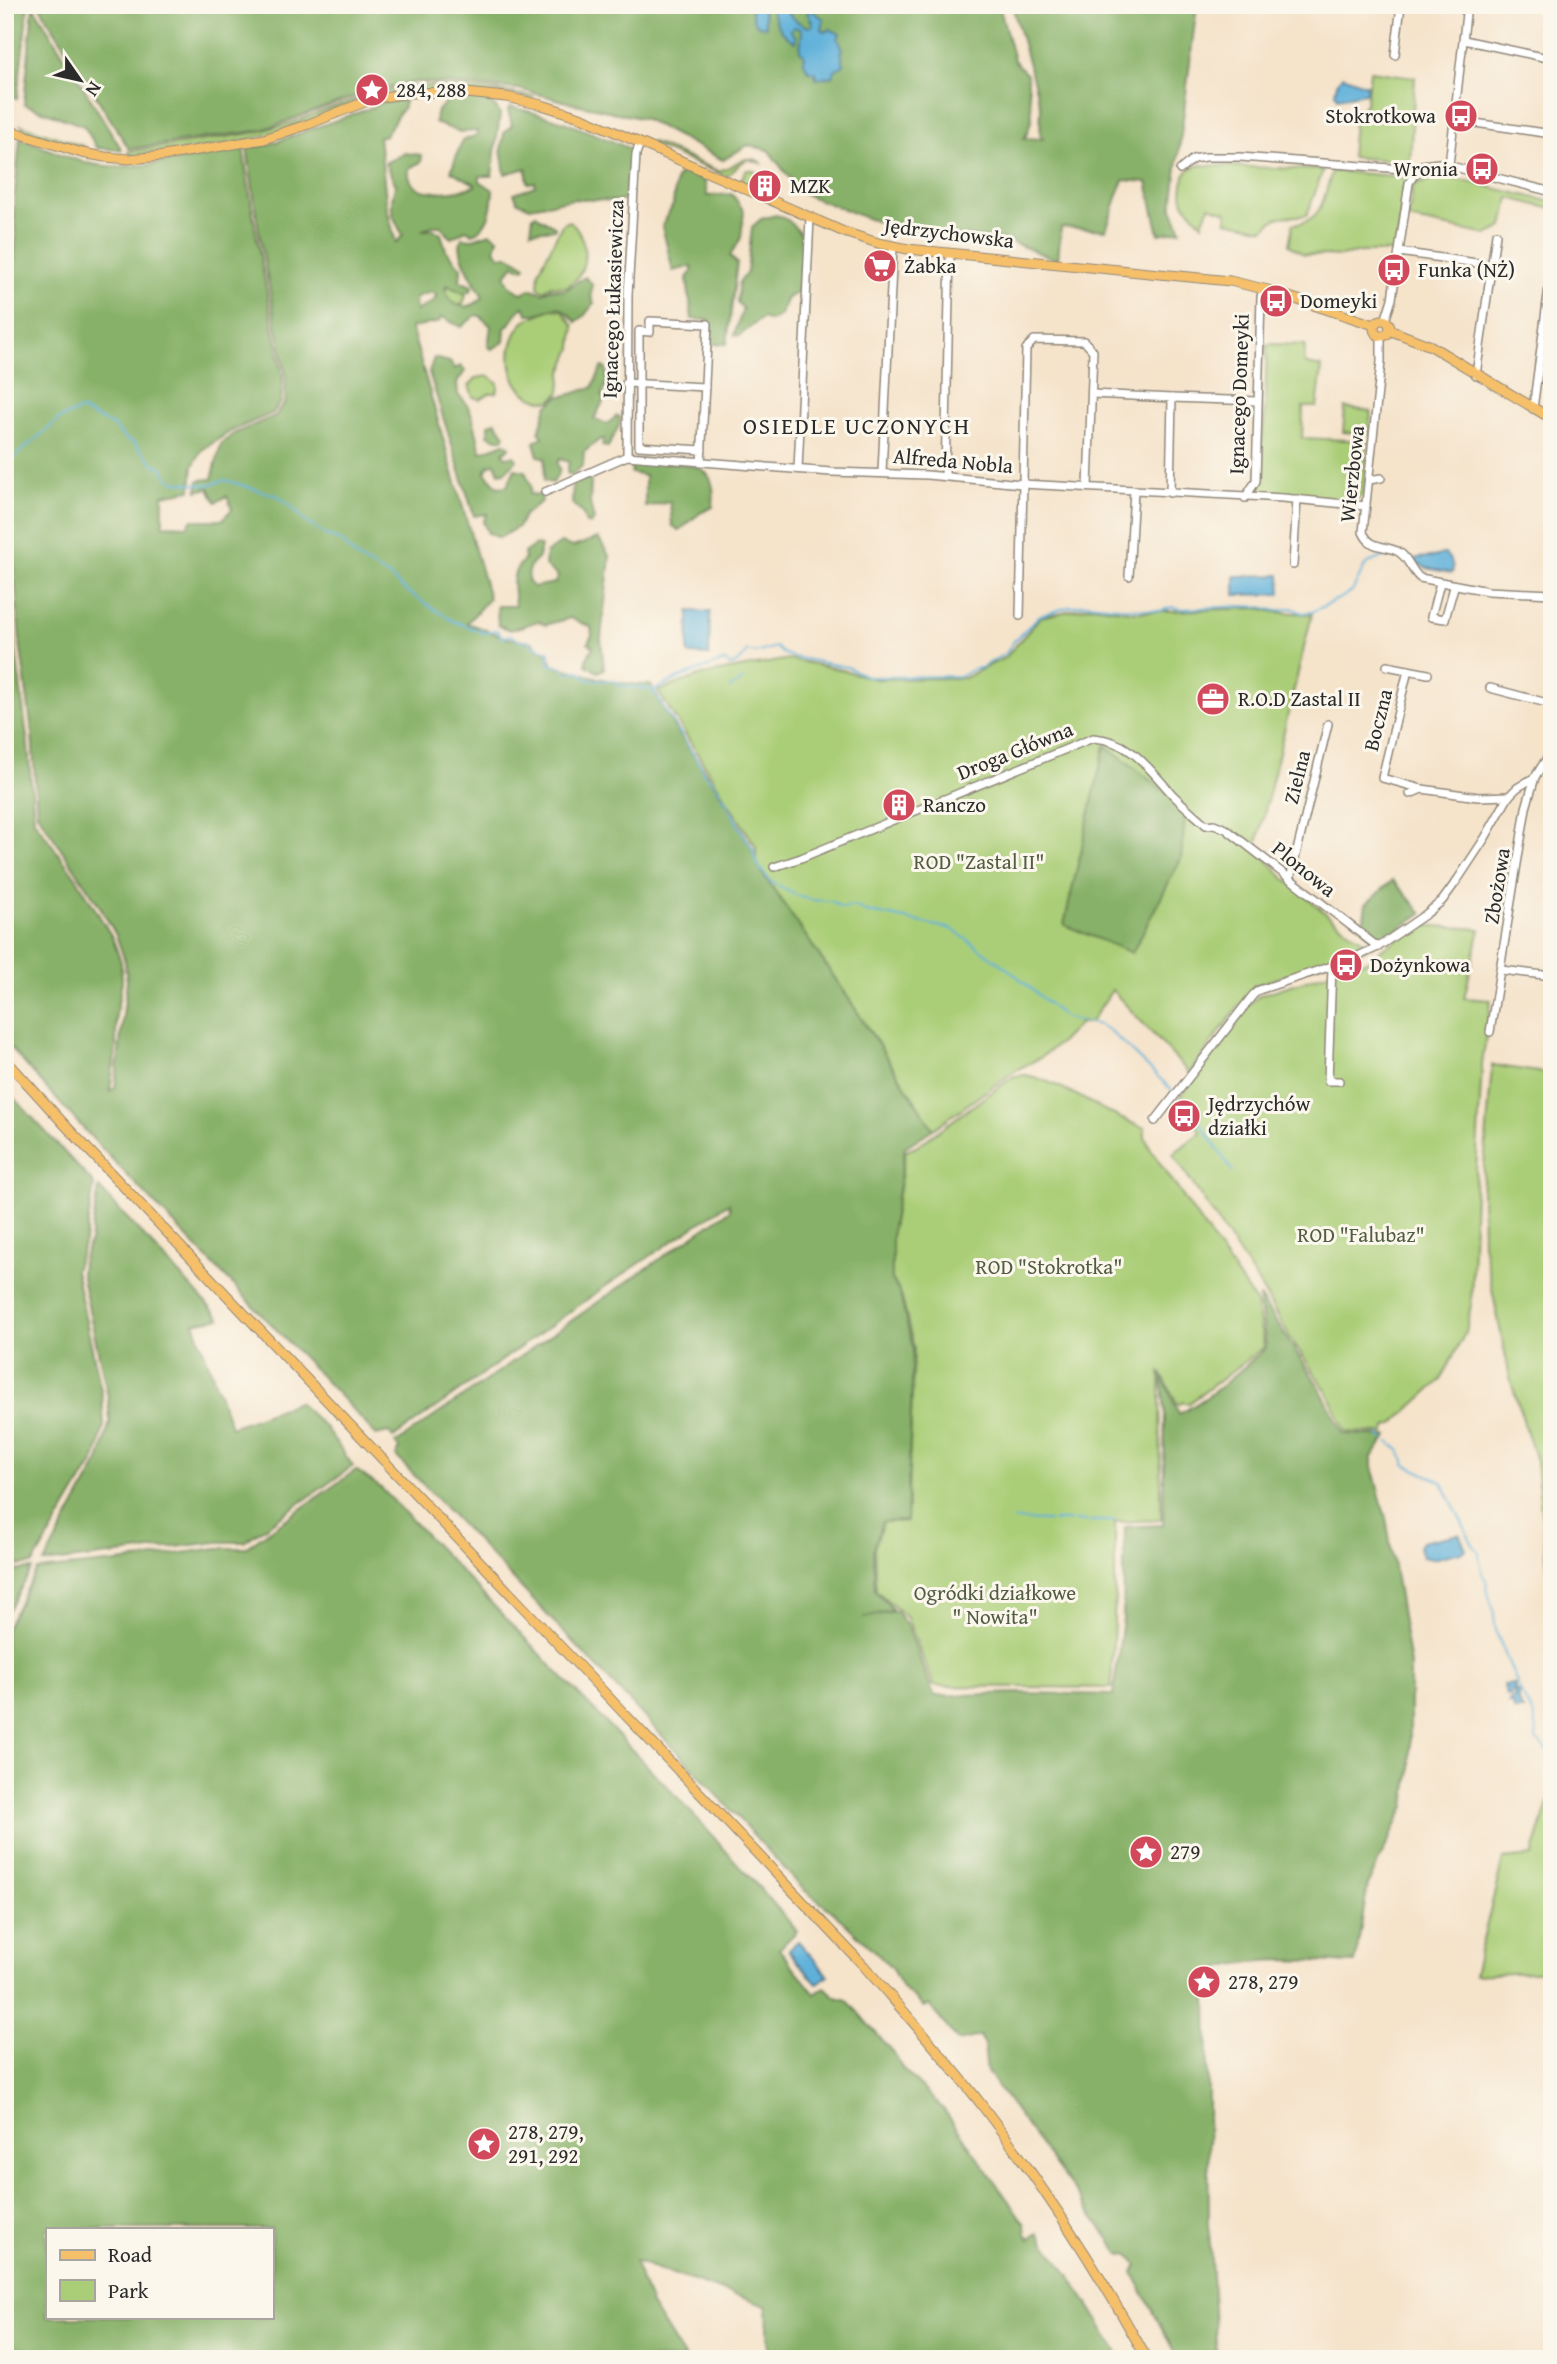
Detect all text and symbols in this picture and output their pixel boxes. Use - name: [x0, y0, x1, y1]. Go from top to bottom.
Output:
- north arrow: [46, 46, 116, 116]
- place icon: 284, 288: [353, 71, 391, 109]
- place label: 284, 288: [396, 74, 466, 105]
- text: N: [79, 76, 109, 103]
- bus stop icon: Stokrotkowa: [1442, 97, 1480, 135]
- place label: Stokrotkowa: [1325, 100, 1436, 131]
- bus stop icon: Wronia: [1463, 150, 1501, 188]
- place label: Wronia: [1393, 153, 1458, 184]
- building icon: MZK: [746, 167, 784, 205]
- place label: MZK: [790, 170, 831, 201]
- street label: Ignacego Łukasiewicza: [594, 199, 631, 399]
- street label: Jędrzychowska: [879, 209, 1016, 256]
- supermarket icon: Żabka: [861, 247, 899, 285]
- place label: Żabka: [904, 250, 957, 281]
- bus stop icon: Funka (NŻ): [1375, 251, 1413, 289]
- place label: Funka (NŻ): [1418, 254, 1515, 285]
- bus stop icon: Domeyki: [1257, 282, 1295, 320]
- place label: Domeyki: [1300, 285, 1378, 316]
- street label: Ignacego Domeyki: [1220, 313, 1257, 475]
- district label: OSIEDLE UCZONYCH: [743, 409, 971, 442]
- street label: Wierzbowa: [1331, 424, 1372, 524]
- street label: Alfreda Nobla: [892, 440, 1014, 481]
- office icon: R.O.D Zastal II: [1194, 680, 1232, 718]
- place label: R.O.D Zastal II: [1238, 683, 1361, 714]
- street label: Boczna: [1355, 686, 1400, 754]
- street label: Droga Główna: [952, 713, 1078, 788]
- street label: Zielna: [1275, 747, 1318, 807]
- building icon: Ranczo: [880, 786, 918, 824]
- place label: Ranczo: [923, 789, 986, 820]
- street label: Plonowa: [1266, 833, 1343, 904]
- street label: Zbożowa: [1475, 845, 1518, 926]
- park label: ROD "Zastal II": [914, 846, 1044, 877]
- bus stop icon: Dożynkowa: [1327, 946, 1365, 984]
- place label: Dożynkowa: [1370, 949, 1470, 980]
- place label: Jędrzychów działki: [1205, 1088, 1310, 1143]
- bus stop icon: Jędrzychów działki: [1165, 1097, 1203, 1135]
- park label: ROD "Falubaz": [1297, 1219, 1425, 1250]
- park label: ROD "Stokrotka": [976, 1251, 1122, 1282]
- park label: Ogródki działkowe " Nowita": [914, 1577, 1076, 1632]
- place icon: 279: [1127, 1833, 1165, 1871]
- place label: 279: [1170, 1836, 1200, 1867]
- place icon: 278, 279: [1185, 1963, 1223, 2001]
- place label: 278, 279: [1228, 1966, 1298, 1997]
- place label: 278, 279, 291, 292: [508, 2116, 583, 2171]
- place icon: 278, 279, 291, 292: [465, 2125, 503, 2163]
- legend: [46, 2228, 273, 2318]
- text: Road: [108, 2239, 153, 2270]
- text: Park: [108, 2275, 149, 2306]

